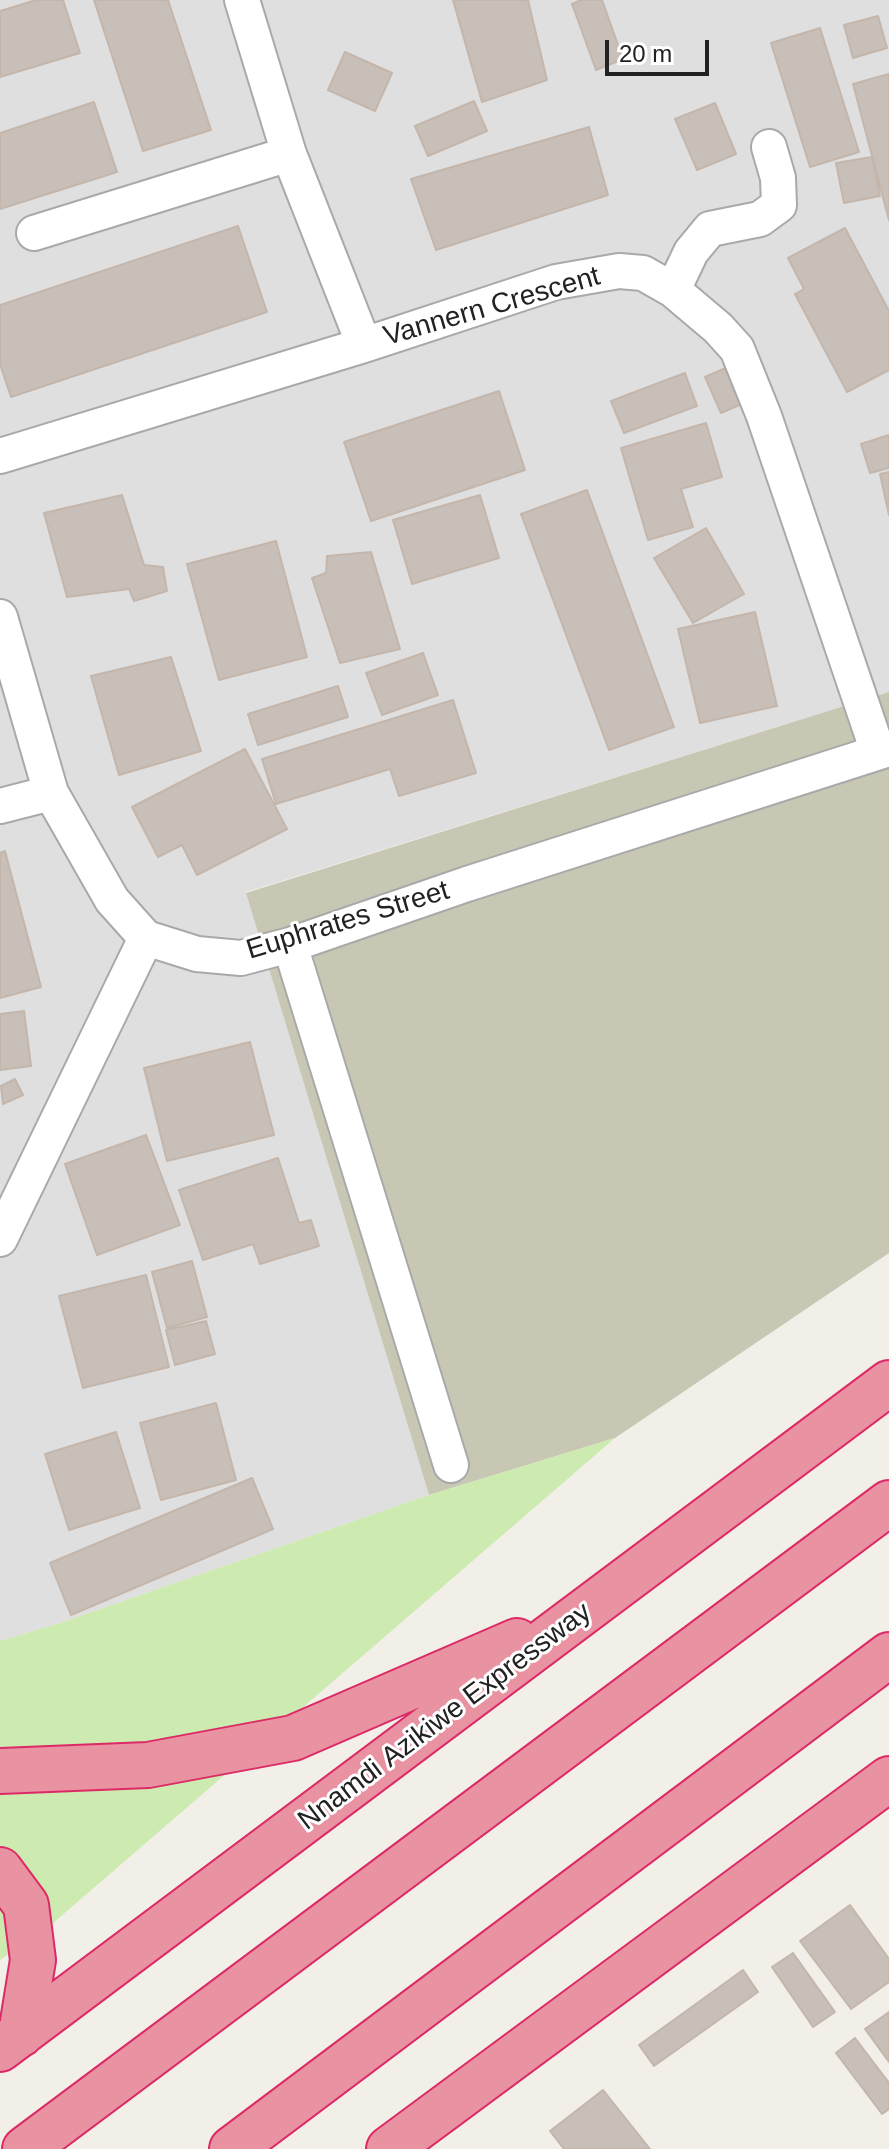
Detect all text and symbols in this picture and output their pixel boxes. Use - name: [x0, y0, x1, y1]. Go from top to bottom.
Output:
- scale bar: [609, 24, 713, 74]
- text: 20 m: [619, 40, 672, 67]
- street label: Vannern Crescent: [380, 260, 604, 354]
- street label: Euphrates Street: [243, 874, 453, 968]
- street label: Nnamdi Azikiwe Expressway: [292, 1596, 598, 1838]

